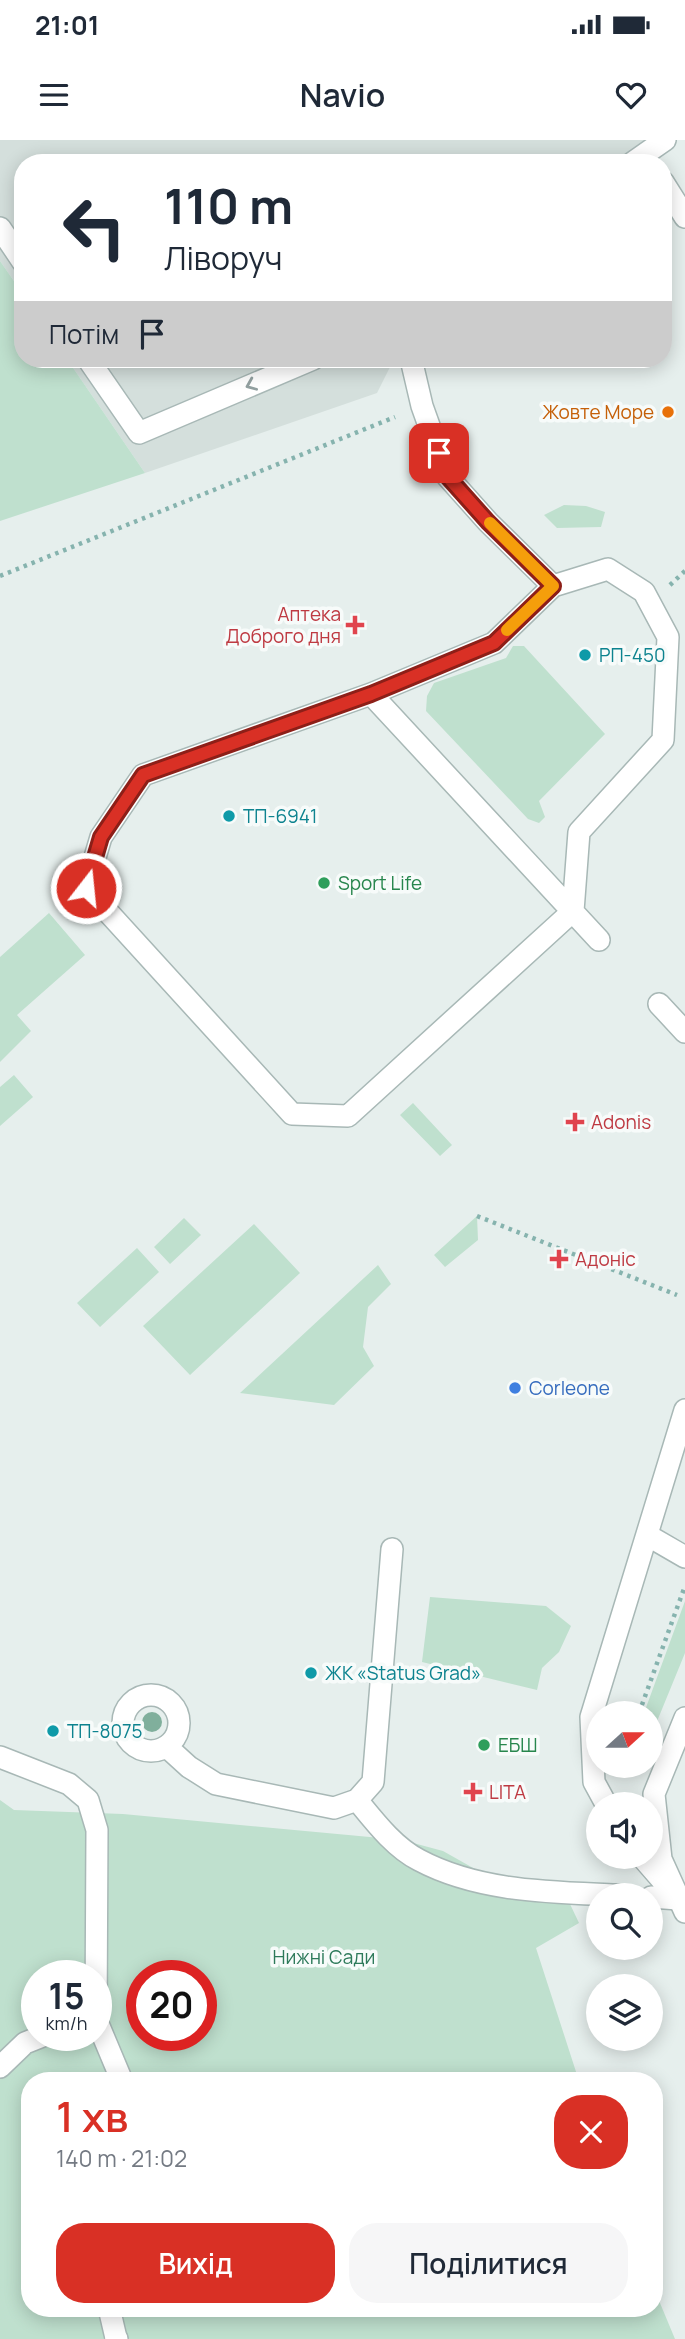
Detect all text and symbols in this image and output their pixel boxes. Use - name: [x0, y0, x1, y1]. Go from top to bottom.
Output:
- text: 21:01: [35, 7, 99, 43]
- text: Navio: [300, 73, 385, 117]
- icon: menu: [35, 76, 73, 114]
- icon: heart: [612, 76, 650, 114]
- text: 110 m: [164, 172, 293, 239]
- icon: left: [49, 182, 140, 273]
- text: Ліворуч: [164, 236, 283, 280]
- icon: arrive: [133, 315, 171, 353]
- text: Потім: [49, 316, 119, 352]
- one-way arrow: [245, 377, 257, 391]
- place label: Жовте Море: [542, 399, 654, 425]
- marker: Жовте Море: [660, 404, 676, 420]
- pin: [409, 423, 469, 483]
- icon: arrive: [420, 434, 458, 472]
- place label: Аптека Доброго дня: [225, 601, 341, 649]
- marker: Аптека Доброго дня: [347, 617, 363, 633]
- place label: РП-450: [599, 642, 666, 668]
- marker: РП-450: [577, 647, 593, 663]
- place label: ТП-6941: [243, 803, 317, 829]
- marker: ТП-6941: [221, 808, 237, 824]
- position arrow: [49, 851, 123, 925]
- place label: Sport Life: [338, 870, 422, 896]
- marker: Sport Life: [316, 875, 332, 891]
- place label: Adonis: [591, 1109, 651, 1135]
- marker: Adonis: [565, 1112, 585, 1132]
- place label: Адоніс: [575, 1246, 636, 1272]
- marker: Адоніс: [549, 1249, 569, 1269]
- place label: Corleone: [529, 1375, 610, 1401]
- marker: Corleone: [507, 1380, 523, 1396]
- place label: ЖК «Status Grad»: [325, 1660, 481, 1686]
- marker: ЖК «Status Grad»: [303, 1665, 319, 1681]
- north arrow: [586, 1701, 663, 1778]
- map controls: [586, 1701, 663, 2051]
- place label: ТП-8075: [67, 1718, 143, 1744]
- marker: ТП-8075: [45, 1723, 61, 1739]
- place label: ЕБШ: [498, 1732, 538, 1758]
- marker: ЕБШ: [476, 1737, 492, 1753]
- place label: LITA: [489, 1779, 526, 1805]
- marker: LITA: [463, 1782, 483, 1802]
- button: sound: [586, 1792, 663, 1869]
- button: search: [586, 1883, 663, 1960]
- park label: Нижні Сади: [273, 1944, 375, 1970]
- speed limit sign: 20: [126, 1960, 217, 2051]
- text: 15: [49, 1972, 84, 2020]
- button: layers: [586, 1974, 663, 2051]
- text: km/h: [46, 2011, 87, 2035]
- text: 1 хв: [56, 2087, 128, 2145]
- button: close: [554, 2095, 628, 2169]
- text: 140 m · 21:02: [56, 2142, 187, 2174]
- button: Вихід: [56, 2223, 335, 2303]
- button: Поділитися: [349, 2223, 628, 2303]

